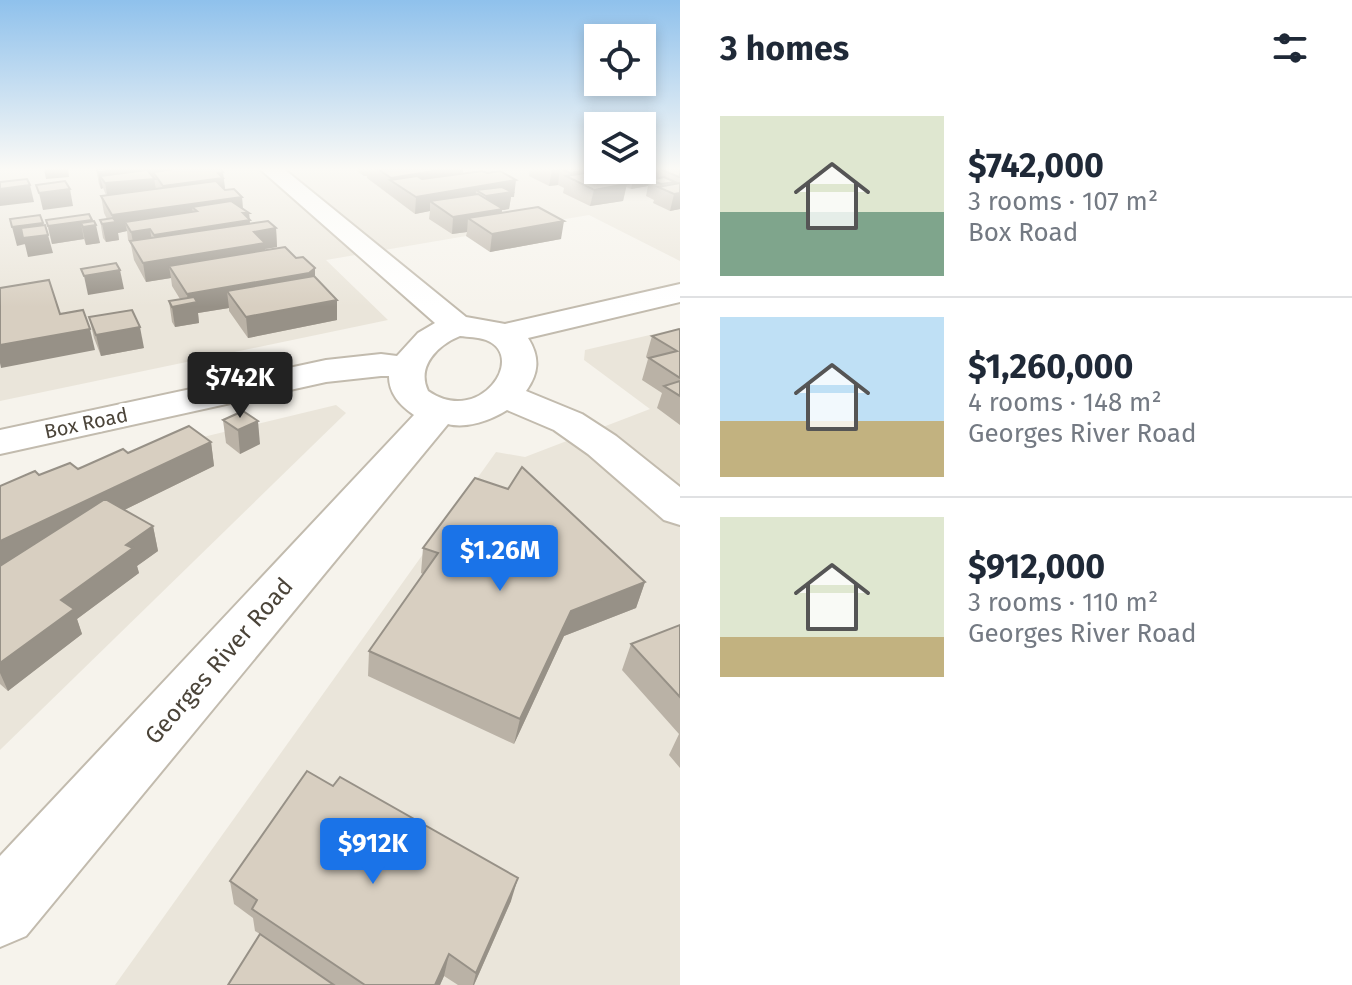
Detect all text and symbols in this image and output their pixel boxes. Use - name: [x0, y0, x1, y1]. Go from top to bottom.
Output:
- map controls: [584, 24, 656, 184]
- button: locate: [584, 24, 656, 96]
- icon: filters: [1268, 26, 1312, 70]
- text: 3 homes: [720, 28, 849, 69]
- button: layers: [584, 112, 656, 184]
- text: $742,000: [968, 145, 1104, 186]
- icon: home: [784, 148, 880, 244]
- text: 3 rooms · 107 m²: [968, 186, 1158, 217]
- text: Box Road: [968, 217, 1078, 248]
- text: $1,260,000: [968, 346, 1133, 387]
- icon: home: [784, 349, 880, 445]
- pin: $742K: [184, 352, 296, 420]
- text: $742K: [206, 362, 274, 393]
- text: 4 rooms · 148 m²: [968, 387, 1162, 418]
- street label: Box Road: [42, 402, 130, 444]
- text: Georges River Road: [968, 418, 1197, 449]
- pin: $1.26M: [435, 525, 565, 593]
- text: $1.26M: [460, 535, 540, 566]
- text: $912,000: [968, 546, 1105, 587]
- icon: home: [784, 549, 880, 645]
- street label: Georges River Road: [139, 572, 299, 750]
- text: 3 rooms · 110 m²: [968, 587, 1158, 618]
- text: Georges River Road: [968, 618, 1197, 649]
- pin: $912K: [317, 818, 429, 886]
- text: $912K: [338, 828, 408, 859]

